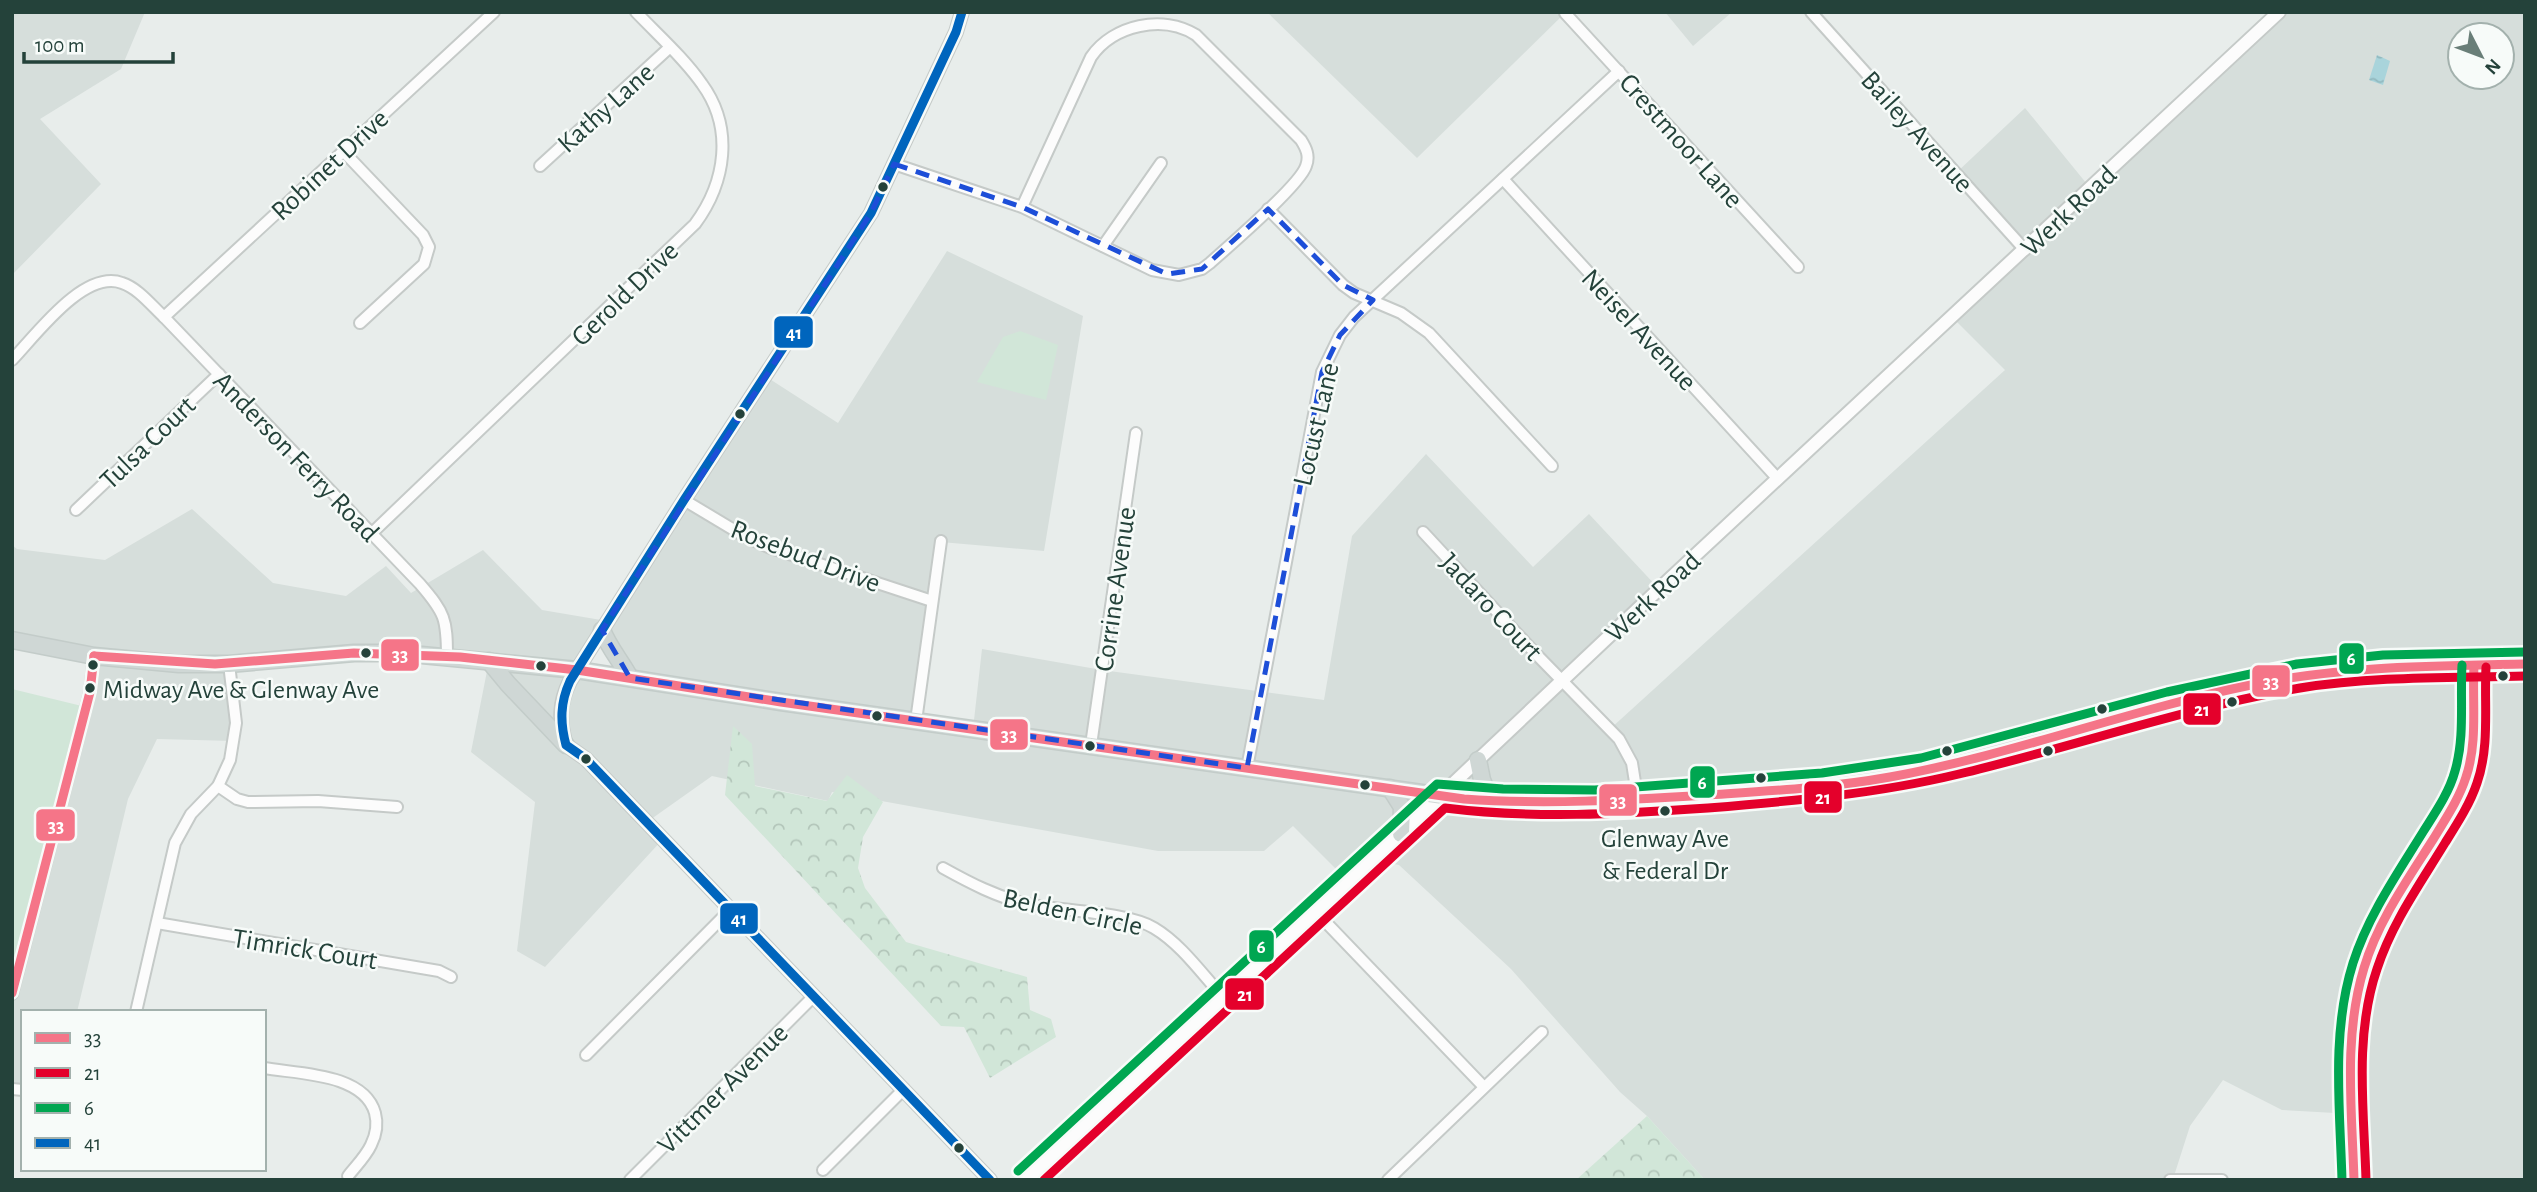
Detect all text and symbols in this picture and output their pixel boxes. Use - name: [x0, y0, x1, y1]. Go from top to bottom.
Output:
- scale bar: [24, 21, 173, 65]
- north arrow: [2446, 21, 2516, 91]
- text: 100 m: [35, 35, 85, 56]
- text: N: [2481, 55, 2504, 78]
- street label: Kathy Lane: [553, 58, 660, 159]
- street label: Bailey Avenue: [1855, 66, 1978, 198]
- street label: Crestmoor Lane: [1613, 69, 1748, 214]
- street label: Robinet Drive: [266, 105, 394, 226]
- street label: Werk Road: [2016, 161, 2122, 262]
- unlabelled marker: [876, 180, 890, 194]
- street label: Gerold Drive: [567, 237, 684, 352]
- street label: Neisel Avenue: [1576, 264, 1702, 396]
- line badge: 41: [773, 315, 814, 349]
- text: 41: [786, 324, 802, 343]
- street label: Locust Lane: [1289, 360, 1345, 489]
- street label: Anderson Ferry Road: [208, 367, 384, 548]
- street label: Tulsa Court: [95, 391, 201, 495]
- unlabelled marker: [733, 407, 747, 421]
- street label: Corrine Avenue: [1091, 505, 1141, 673]
- street label: Rosebud Drive: [727, 516, 884, 598]
- street label: Werk Road: [1600, 547, 1706, 648]
- street label: Jadaro Court: [1434, 548, 1547, 666]
- line badge: 33: [380, 638, 420, 672]
- line badge: 6: [2338, 642, 2365, 675]
- unlabelled marker: [359, 646, 373, 660]
- text: 33: [392, 646, 408, 665]
- text: 6: [2346, 650, 2356, 669]
- unlabelled marker: [86, 658, 100, 672]
- unlabelled marker: [534, 659, 548, 673]
- line badge: 33: [2251, 664, 2291, 698]
- unlabelled marker: [2496, 669, 2510, 683]
- text: 33: [2263, 673, 2279, 692]
- place label: Midway Ave & Glenway Ave: [103, 677, 379, 703]
- marker: Midway Ave & Glenway Ave: [83, 681, 97, 695]
- line badge: 21: [2182, 692, 2222, 726]
- unlabelled marker: [2225, 695, 2239, 709]
- text: 21: [2194, 701, 2210, 720]
- unlabelled marker: [2095, 702, 2109, 716]
- unlabelled marker: [870, 709, 884, 723]
- line badge: 33: [989, 718, 1029, 751]
- text: 33: [1001, 726, 1017, 745]
- unlabelled marker: [1083, 739, 1097, 753]
- unlabelled marker: [1940, 744, 1954, 758]
- unlabelled marker: [2041, 744, 2055, 758]
- unlabelled marker: [579, 752, 593, 766]
- line badge: 6: [1689, 765, 1716, 799]
- unlabelled marker: [1754, 771, 1768, 785]
- text: 6: [1697, 774, 1707, 793]
- unlabelled marker: [1358, 778, 1372, 792]
- line badge: 21: [1803, 780, 1843, 814]
- line badge: 33: [1598, 783, 1638, 817]
- text: 21: [1815, 789, 1831, 808]
- text: 33: [1610, 792, 1626, 811]
- marker: Glenway Ave & Federal Dr: [1658, 804, 1672, 818]
- line badge: 33: [35, 808, 76, 842]
- text: 33: [48, 817, 64, 836]
- place label: Glenway Ave & Federal Dr: [1601, 826, 1729, 884]
- street label: Belden Circle: [1000, 884, 1145, 941]
- line badge: 41: [719, 902, 759, 935]
- text: 41: [731, 910, 747, 929]
- street label: Timrick Court: [230, 925, 379, 975]
- line badge: 6: [1248, 929, 1275, 963]
- text: 6: [1256, 938, 1266, 957]
- line badge: 21: [1224, 977, 1265, 1011]
- text: 21: [1237, 986, 1253, 1005]
- legend: [21, 1010, 266, 1171]
- street label: Vittmer Avenue: [653, 1019, 794, 1160]
- text: 33: [84, 1028, 101, 1049]
- text: 21: [84, 1063, 101, 1084]
- text: 6: [84, 1098, 94, 1119]
- text: 41: [84, 1133, 101, 1154]
- unlabelled marker: [952, 1141, 966, 1155]

